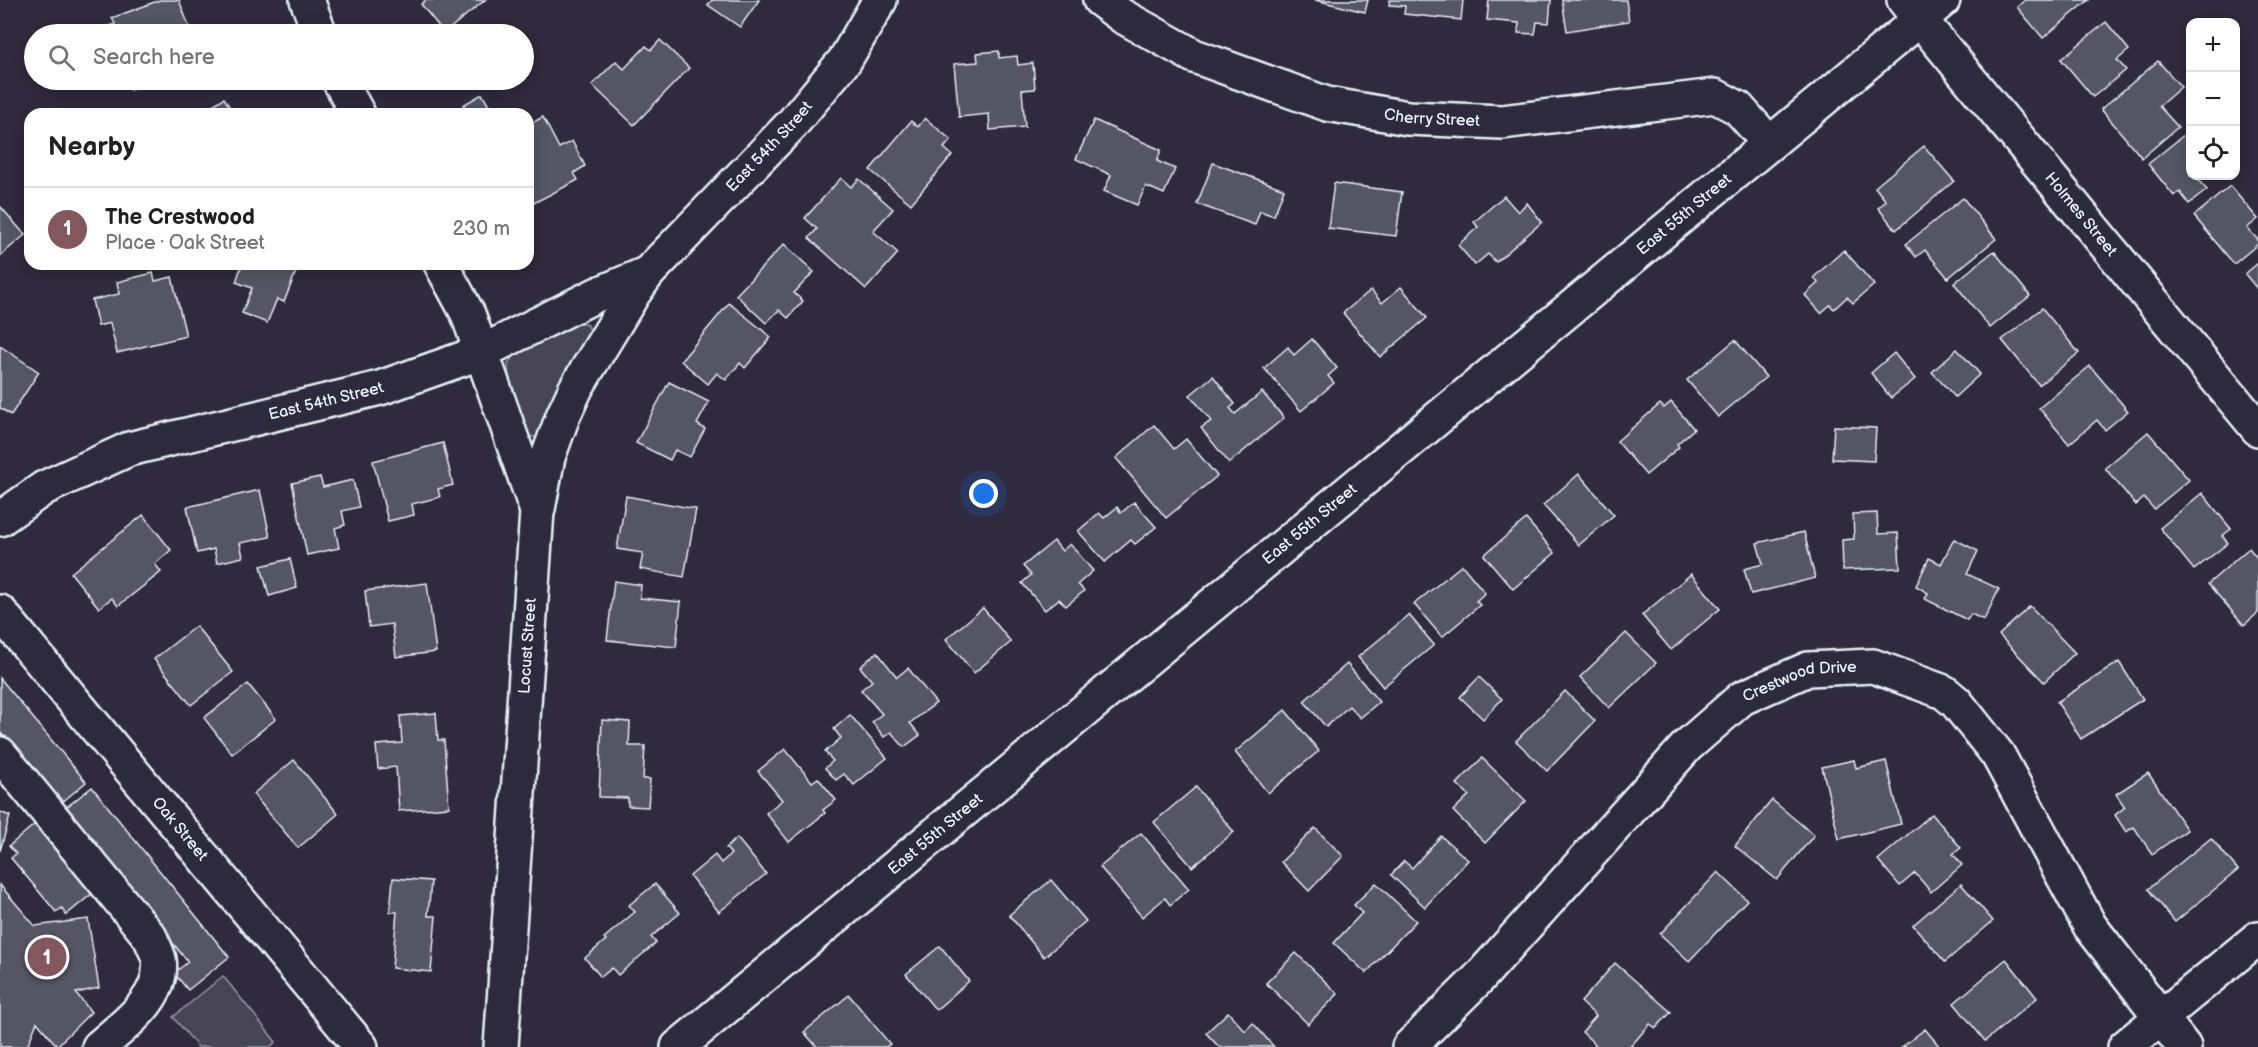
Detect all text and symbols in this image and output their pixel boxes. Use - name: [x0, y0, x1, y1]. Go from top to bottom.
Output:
- map controls: [2186, 18, 2240, 180]
- button: +: [2186, 18, 2240, 72]
- search box: [24, 24, 534, 90]
- icon: search: [45, 41, 78, 74]
- text: Search here: [93, 44, 215, 71]
- button: −: [2186, 72, 2240, 126]
- street label: East 54th Street: [722, 97, 816, 196]
- street label: Cherry Street: [1382, 104, 1480, 131]
- button: locate: [2186, 126, 2240, 180]
- text: Nearby: [48, 132, 135, 163]
- street label: Holmes Street: [2041, 169, 2121, 260]
- street label: East 55th Street: [1633, 170, 1735, 259]
- text: The Crestwood: [105, 204, 255, 231]
- text: 1: [63, 217, 72, 241]
- text: 230 m: [453, 217, 510, 241]
- text: Place · Oak Street: [105, 231, 265, 255]
- street label: East 54th Street: [267, 378, 386, 424]
- your location: [969, 479, 998, 508]
- street label: East 55th Street: [1259, 480, 1361, 569]
- street label: Locust Street: [515, 597, 541, 695]
- street label: Crestwood Drive: [1740, 657, 1858, 706]
- street label: East 55th Street: [884, 789, 986, 879]
- street label: Oak Street: [148, 793, 212, 865]
- pin: 1: [28, 934, 66, 980]

